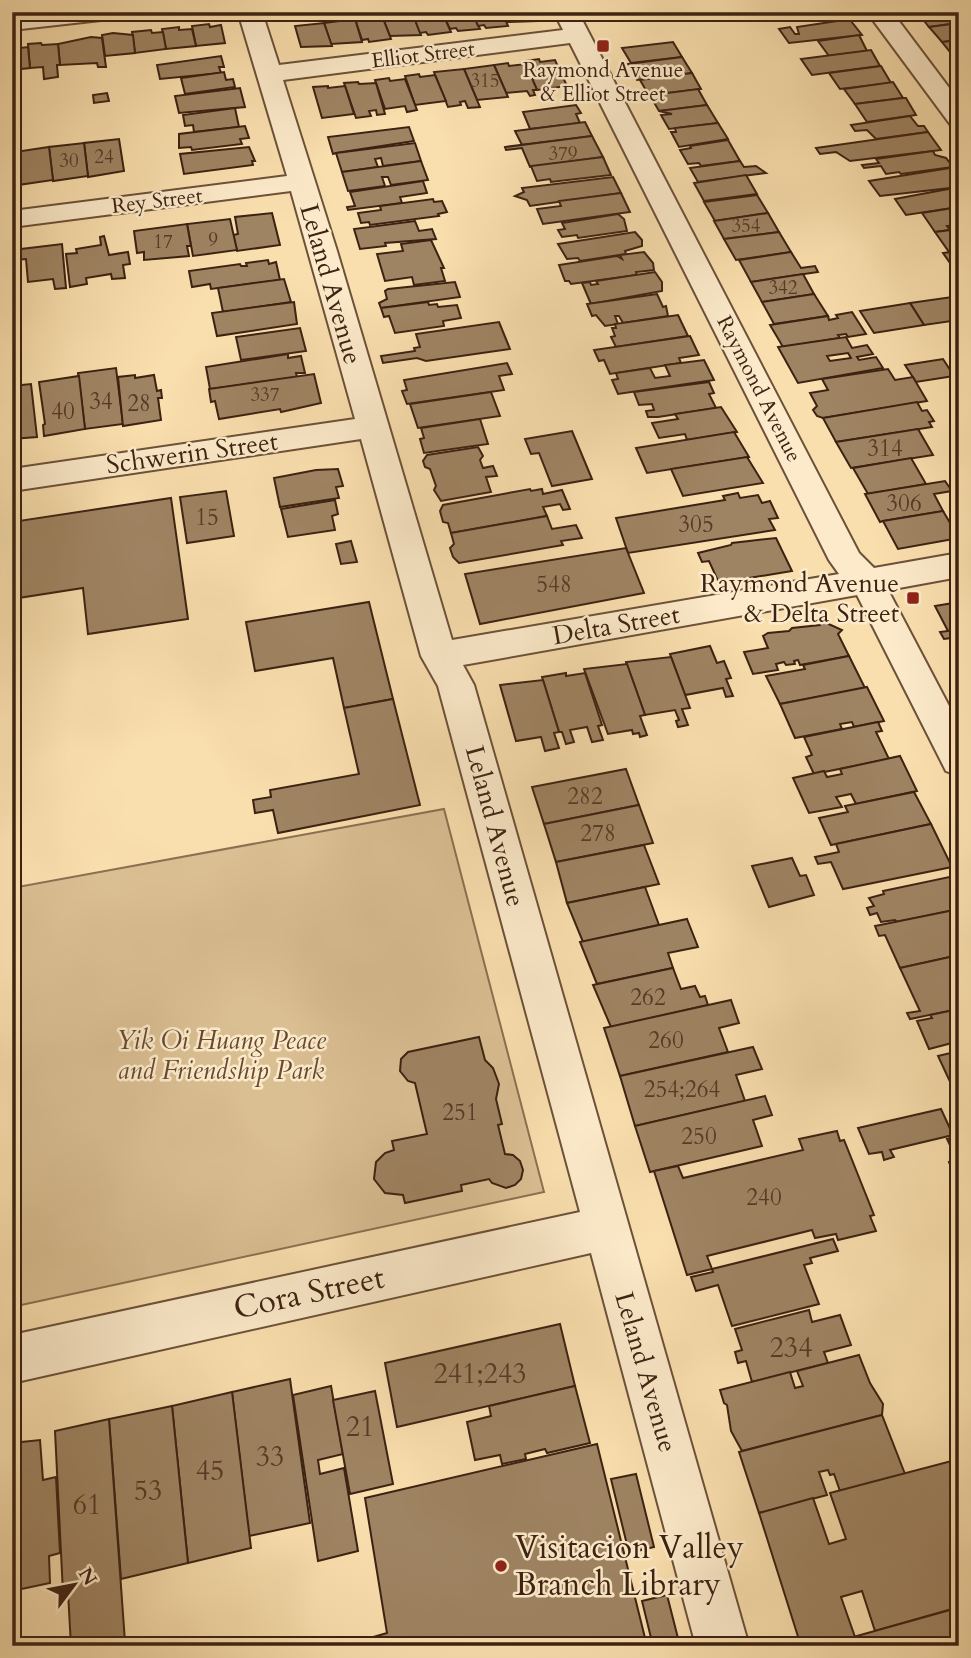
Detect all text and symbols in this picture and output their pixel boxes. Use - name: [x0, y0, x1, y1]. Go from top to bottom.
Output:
- street label: Elliot Street: [370, 34, 477, 76]
- marker: Raymond Avenue & Elliot Street: [595, 38, 611, 54]
- place label: Raymond Avenue & Elliot Street: [523, 56, 683, 109]
- house number: 315: [470, 68, 500, 94]
- house number: 379: [548, 141, 578, 167]
- house number: 24: [94, 144, 114, 170]
- house number: 30: [59, 148, 79, 174]
- street label: Rey Street: [110, 181, 204, 221]
- street label: Leland Avenue: [291, 200, 371, 368]
- house number: 354: [731, 213, 761, 239]
- house number: 9: [208, 227, 218, 253]
- house number: 17: [153, 229, 173, 255]
- house number: 342: [768, 275, 798, 301]
- street label: Raymond Avenue: [710, 311, 808, 467]
- house number: 337: [250, 382, 280, 408]
- house number: 34: [89, 386, 113, 417]
- house number: 28: [127, 388, 151, 419]
- house number: 40: [51, 396, 75, 427]
- street label: Schwerin Street: [104, 424, 280, 482]
- house number: 314: [867, 433, 903, 464]
- house number: 306: [886, 488, 922, 519]
- house number: 15: [195, 502, 219, 533]
- house number: 305: [678, 509, 714, 540]
- place label: Raymond Avenue & Delta Street: [700, 566, 899, 631]
- house number: 548: [536, 569, 572, 600]
- marker: Raymond Avenue & Delta Street: [905, 590, 921, 606]
- street label: Delta Street: [550, 597, 682, 653]
- street label: Leland Avenue: [457, 742, 533, 910]
- house number: 282: [567, 781, 603, 812]
- house number: 278: [580, 818, 616, 849]
- house number: 262: [630, 982, 666, 1013]
- park label: Yik Oi Huang Peace and Friendship Park: [116, 1023, 327, 1088]
- house number: 260: [648, 1025, 684, 1056]
- house number: 254;264: [644, 1074, 720, 1105]
- house number: 251: [442, 1097, 478, 1128]
- house number: 250: [681, 1121, 717, 1152]
- house number: 240: [746, 1182, 782, 1213]
- street label: Cora Street: [230, 1256, 388, 1330]
- street label: Leland Avenue: [606, 1288, 686, 1456]
- house number: 234: [769, 1329, 813, 1367]
- house number: 241;243: [433, 1355, 527, 1393]
- house number: 21: [346, 1408, 374, 1446]
- house number: 33: [256, 1438, 284, 1476]
- house number: 45: [196, 1452, 224, 1490]
- house number: 53: [134, 1472, 162, 1510]
- house number: 61: [73, 1486, 101, 1524]
- place label: Visitacion Valley Branch Library: [515, 1526, 744, 1607]
- north arrow: [38, 1550, 108, 1620]
- marker: Visitacion Valley Branch Library: [493, 1558, 509, 1574]
- text: N: [72, 1563, 103, 1591]

